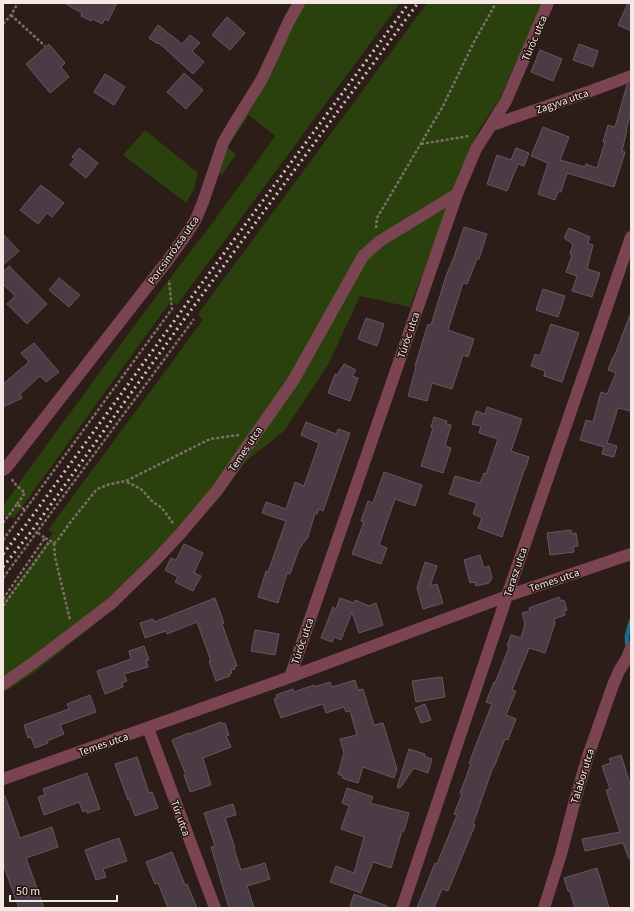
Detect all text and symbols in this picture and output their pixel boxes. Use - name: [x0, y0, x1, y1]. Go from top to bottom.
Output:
- street label: Túróc utca: [518, 13, 551, 63]
- street label: Zagyva utca: [534, 85, 591, 117]
- street label: Porcsinrózsa utca: [144, 213, 203, 288]
- street label: Túróc utca: [394, 310, 423, 360]
- street label: Temes utca: [225, 424, 266, 475]
- street label: Terasz utca: [500, 546, 531, 599]
- street label: Temes utca: [527, 565, 581, 596]
- street label: Túróc utca: [288, 616, 317, 666]
- street label: Temes utca: [76, 729, 130, 760]
- street label: Talabor utca: [567, 747, 598, 806]
- street label: Túr utca: [167, 798, 194, 838]
- scale bar: [10, 877, 117, 903]
- text: 50 m: [16, 883, 40, 900]

